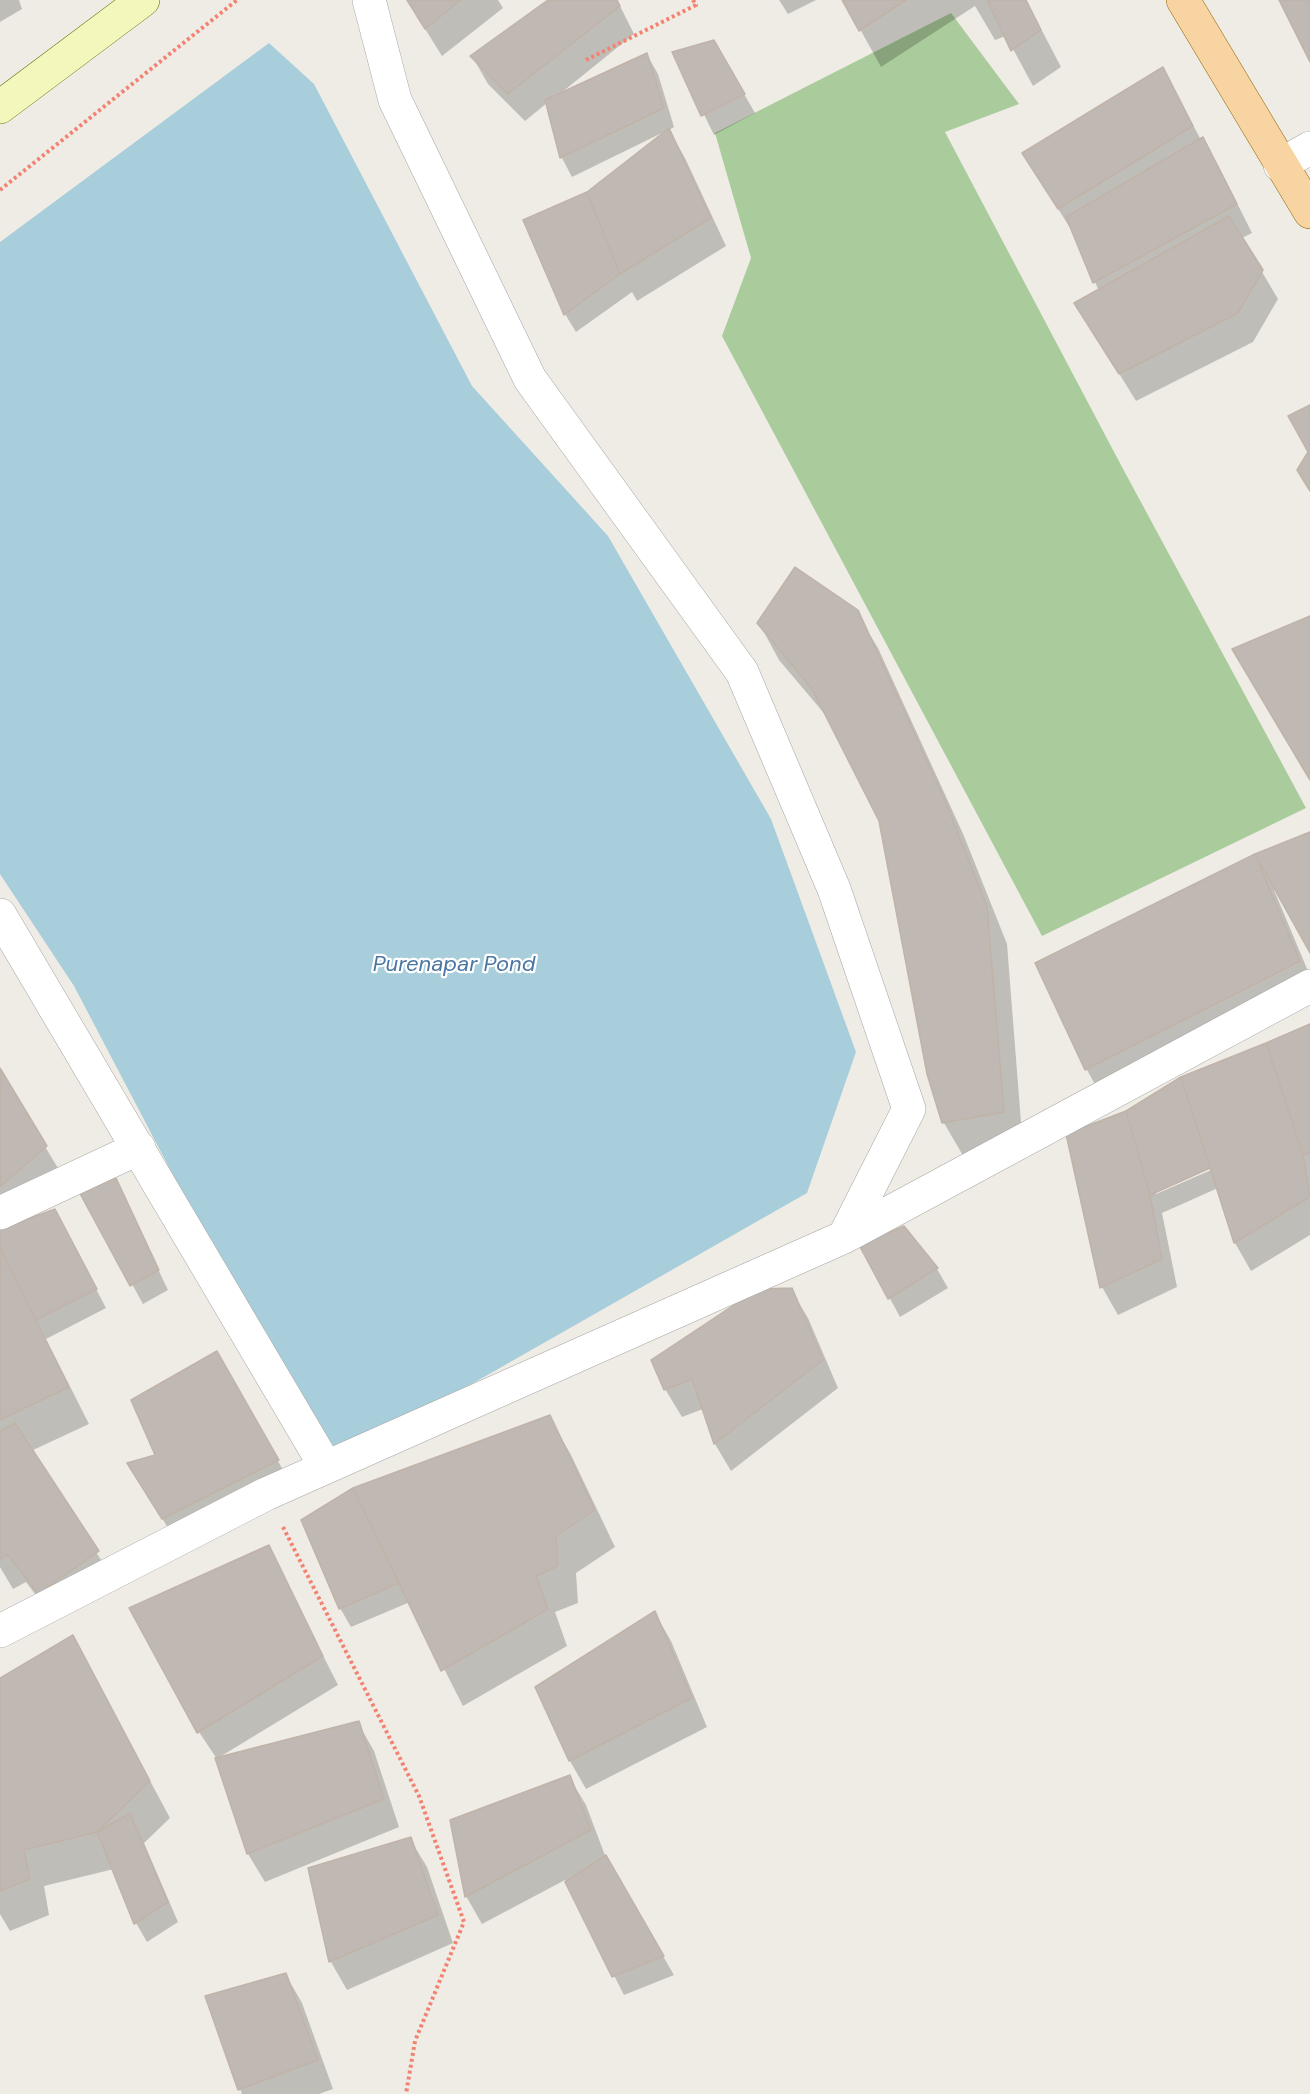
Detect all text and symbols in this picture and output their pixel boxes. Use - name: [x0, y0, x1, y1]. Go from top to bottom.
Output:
- water label: Purenapar Pond: [373, 952, 535, 978]

